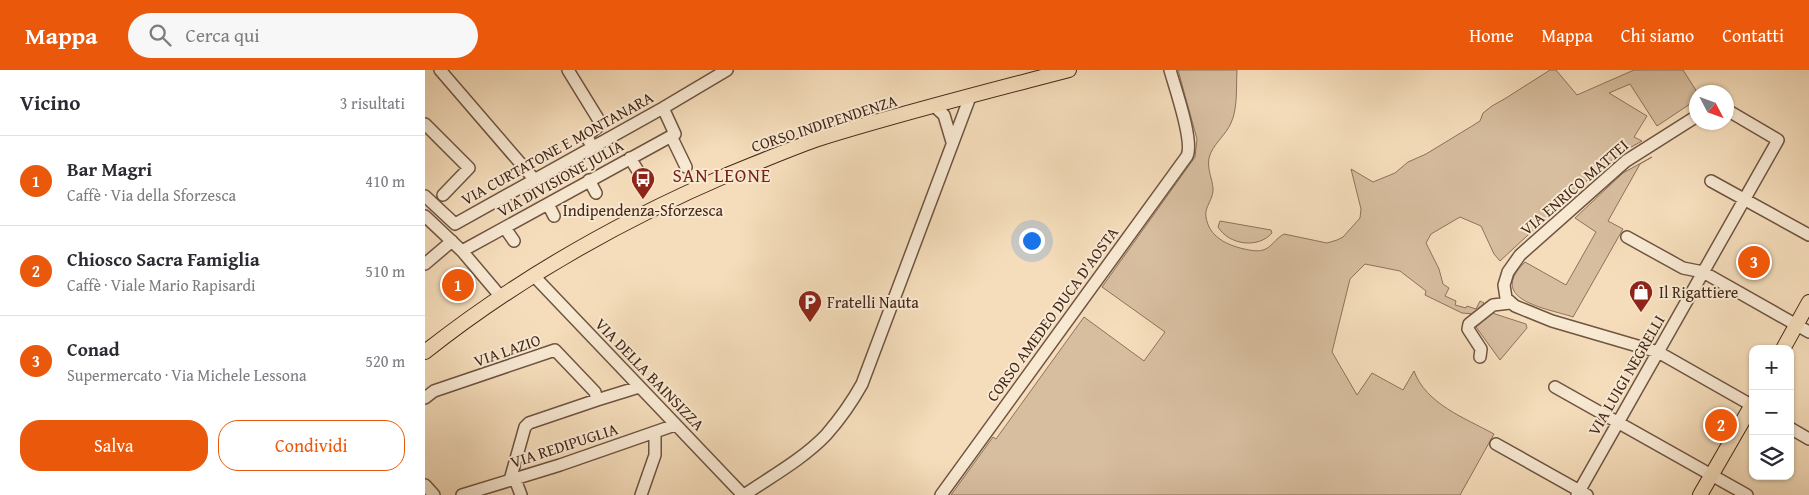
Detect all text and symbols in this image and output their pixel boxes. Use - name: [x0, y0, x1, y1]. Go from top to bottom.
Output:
- search box: [128, 13, 478, 58]
- text: Mappa: [25, 18, 98, 53]
- icon: search: [146, 21, 174, 49]
- text: Cerca qui: [186, 21, 260, 49]
- text: Home: [1469, 22, 1514, 49]
- text: Mappa: [1542, 22, 1593, 49]
- text: Chi siamo: [1621, 22, 1694, 49]
- text: Contatti: [1722, 22, 1784, 49]
- street label: VIA CURTATONE E MONTANARA: [457, 85, 658, 211]
- north arrow: [1689, 85, 1734, 130]
- text: Vicino: [20, 87, 80, 118]
- street label: CORSO INDIPENDENZA: [748, 88, 900, 158]
- text: 3 risultati: [340, 91, 405, 115]
- street label: VIA DIVISIONE JULIA: [492, 133, 628, 223]
- street label: VIA ENRICO MATTEI: [1515, 133, 1633, 241]
- text: Bar Magri: [67, 155, 152, 183]
- district label: SAN LEONE: [673, 161, 771, 189]
- bus stop icon: Indipendenza-Sforzesca: [630, 166, 656, 200]
- text: 1: [32, 169, 40, 193]
- text: 410 m: [365, 169, 405, 193]
- text: Caffè · Via della Sforzesca: [67, 183, 236, 207]
- place label: Indipendenza-Sforzesca: [563, 198, 724, 222]
- street label: CORSO AMEDEO DUCA D'AOSTA: [980, 221, 1124, 406]
- your location: [1019, 228, 1045, 254]
- pin: 3: [1738, 243, 1770, 281]
- text: Chiosco Sacra Famiglia: [67, 245, 260, 273]
- text: 2: [32, 259, 40, 283]
- text: 510 m: [365, 259, 405, 283]
- pin: 1: [442, 266, 474, 304]
- text: Caffè · Viale Mario Rapisardi: [67, 273, 256, 297]
- shop icon: Il Rigattiere: [1628, 279, 1654, 313]
- place label: Il Rigattiere: [1659, 280, 1738, 304]
- parking icon: Fratelli Nauta: [797, 289, 823, 323]
- place label: Fratelli Nauta: [827, 290, 919, 314]
- street label: VIA LUIGI NEGRELLI: [1582, 310, 1670, 440]
- street label: VIA DELLA BAINSIZZA: [590, 312, 711, 436]
- street label: VIA LAZIO: [470, 327, 544, 373]
- text: Conad: [67, 335, 120, 363]
- map controls: [1749, 345, 1794, 480]
- button: +: [1749, 345, 1794, 390]
- text: 3: [32, 349, 40, 373]
- text: 520 m: [365, 349, 405, 373]
- text: Supermercato · Via Michele Lessona: [67, 363, 307, 387]
- button: −: [1749, 390, 1794, 435]
- pin: 2: [1705, 406, 1737, 444]
- street label: VIA REDIPUGLIA: [507, 416, 621, 474]
- button: Salva: [20, 420, 208, 471]
- button: Condividi: [218, 420, 405, 471]
- button: layers: [1749, 435, 1794, 480]

